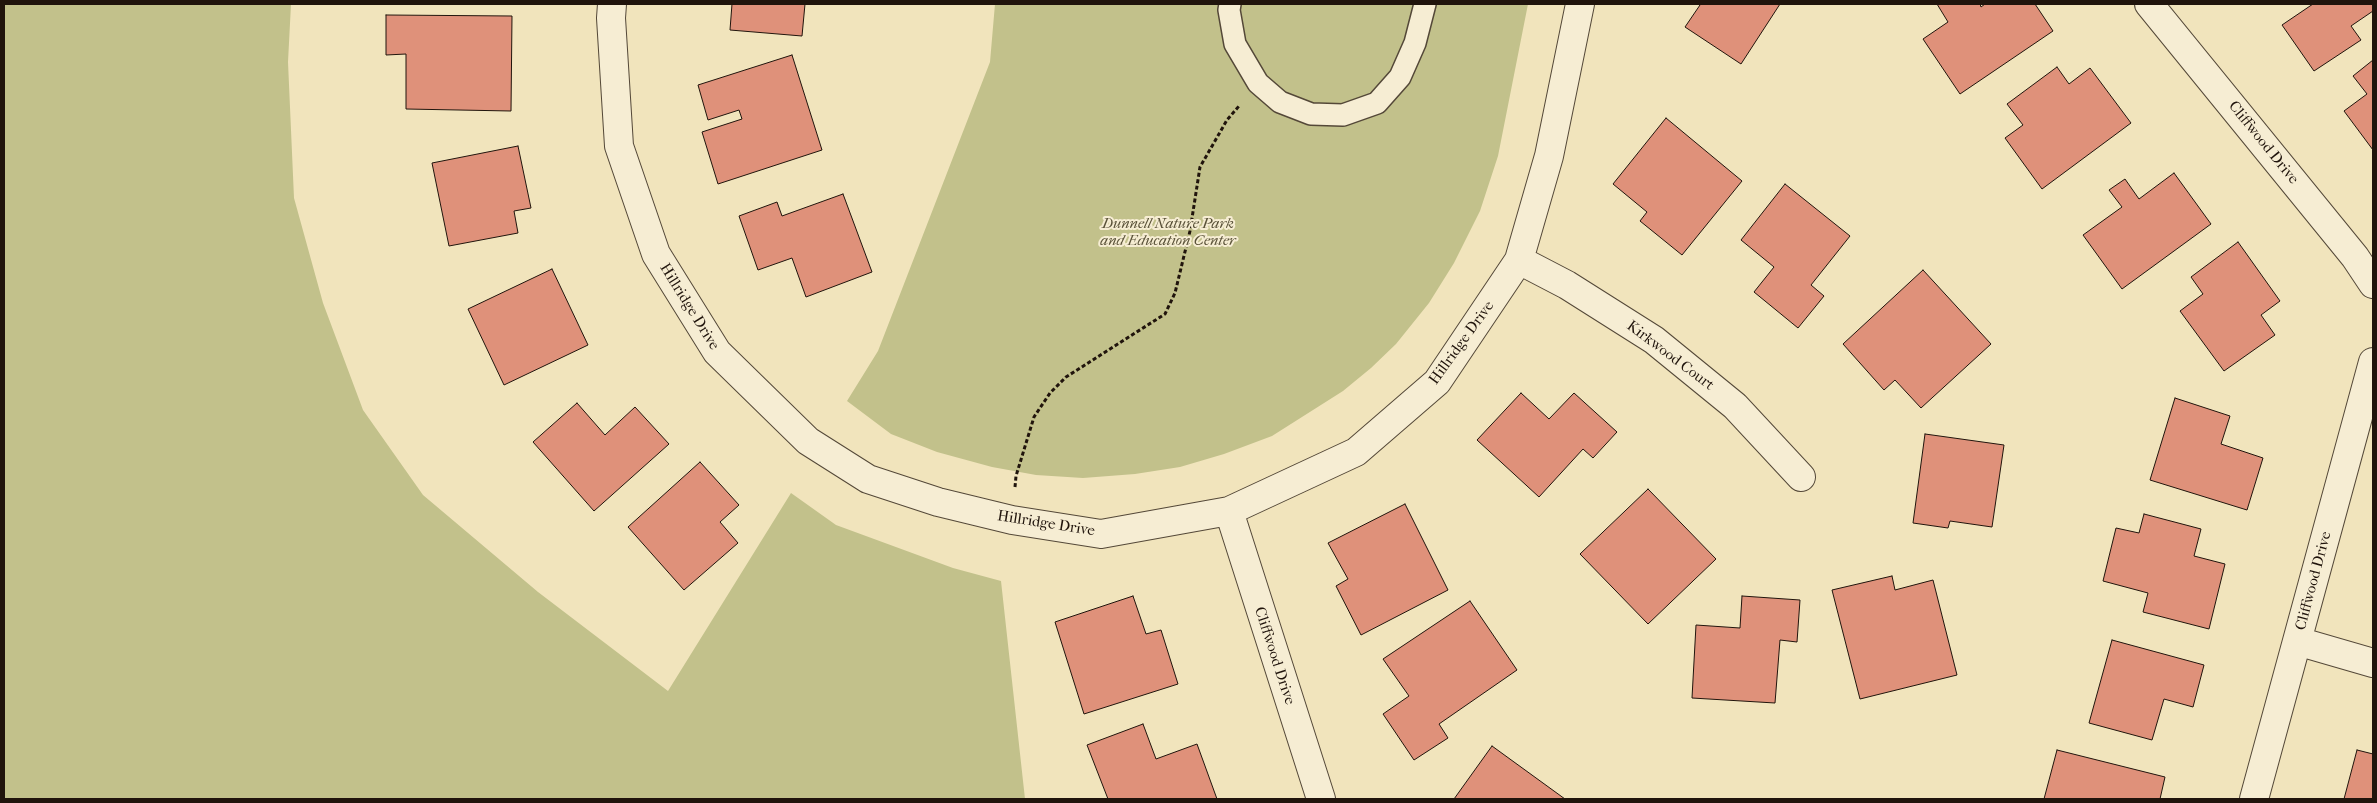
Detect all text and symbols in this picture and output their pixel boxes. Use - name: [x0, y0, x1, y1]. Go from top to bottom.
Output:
- street label: Cliffwood Drive: [2224, 98, 2302, 188]
- park label: Dunnell Nature Park and Education Center: [1100, 215, 1236, 250]
- street label: Hillridge Drive: [655, 260, 723, 354]
- street label: Hillridge Drive: [1426, 298, 1498, 388]
- street label: Kirkwood Court: [1623, 317, 1717, 395]
- street label: Hillridge Drive: [996, 507, 1096, 541]
- street label: Cliffwood Drive: [2292, 530, 2336, 632]
- street label: Cliffwood Drive: [1250, 605, 1298, 707]

